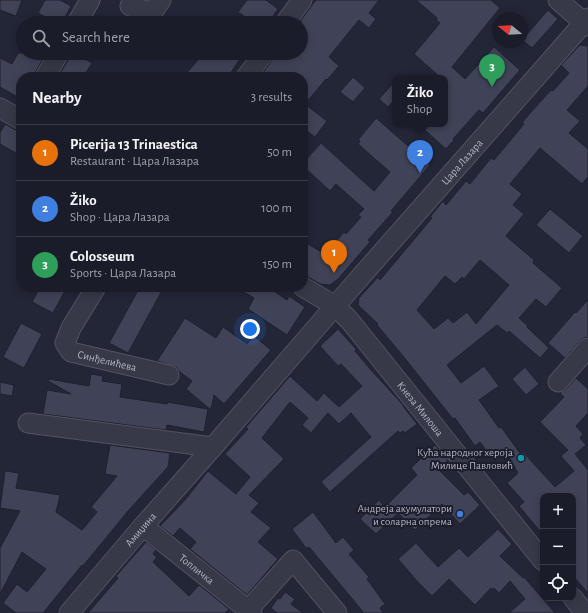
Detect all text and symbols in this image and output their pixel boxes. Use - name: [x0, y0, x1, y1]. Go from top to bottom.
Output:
- north arrow: [492, 12, 528, 48]
- search box: [16, 16, 308, 60]
- icon: search: [30, 27, 52, 49]
- text: Search here: [62, 30, 130, 45]
- pin: 3: [479, 54, 505, 87]
- popup: [392, 75, 448, 127]
- text: Žiko: [407, 85, 433, 100]
- text: Nearby: [32, 89, 82, 106]
- text: 3 results: [251, 91, 292, 104]
- text: Shop: [407, 103, 432, 116]
- text: Picerija 13 Trinaestica: [70, 137, 198, 152]
- street label: Цара Лазара: [439, 137, 484, 187]
- pin: 2: [407, 140, 433, 173]
- text: 1: [43, 146, 47, 159]
- text: 50 m: [267, 146, 292, 159]
- text: Restaurant · Цара Лазара: [70, 155, 199, 168]
- text: Žiko: [70, 193, 97, 208]
- text: 2: [42, 202, 48, 215]
- text: 100 m: [261, 202, 292, 215]
- text: Shop · Цара Лазара: [70, 211, 170, 224]
- pin: 1: [321, 240, 347, 273]
- text: Colosseum: [70, 249, 135, 264]
- text: 3: [42, 258, 48, 271]
- text: 150 m: [263, 258, 292, 271]
- text: Sports · Цара Лазара: [70, 267, 176, 280]
- your location: [240, 319, 260, 339]
- street label: Синђелићева: [76, 348, 138, 373]
- street label: Кнеза Милоша: [395, 379, 446, 438]
- place label: Кућа народног хероја Милице Павловић: [417, 447, 513, 471]
- marker: Кућа народног хероја Милице Павловић: [516, 453, 526, 463]
- map controls: [540, 493, 576, 601]
- button: +: [540, 493, 576, 529]
- place label: Андреја акумулатори и соларна опрема: [357, 503, 452, 527]
- marker: Андреја акумулатори и соларна опрема: [455, 509, 465, 519]
- street label: Амиџина: [123, 510, 158, 548]
- button: −: [540, 529, 576, 565]
- street label: Топличка: [177, 552, 216, 586]
- button: locate: [540, 565, 576, 601]

